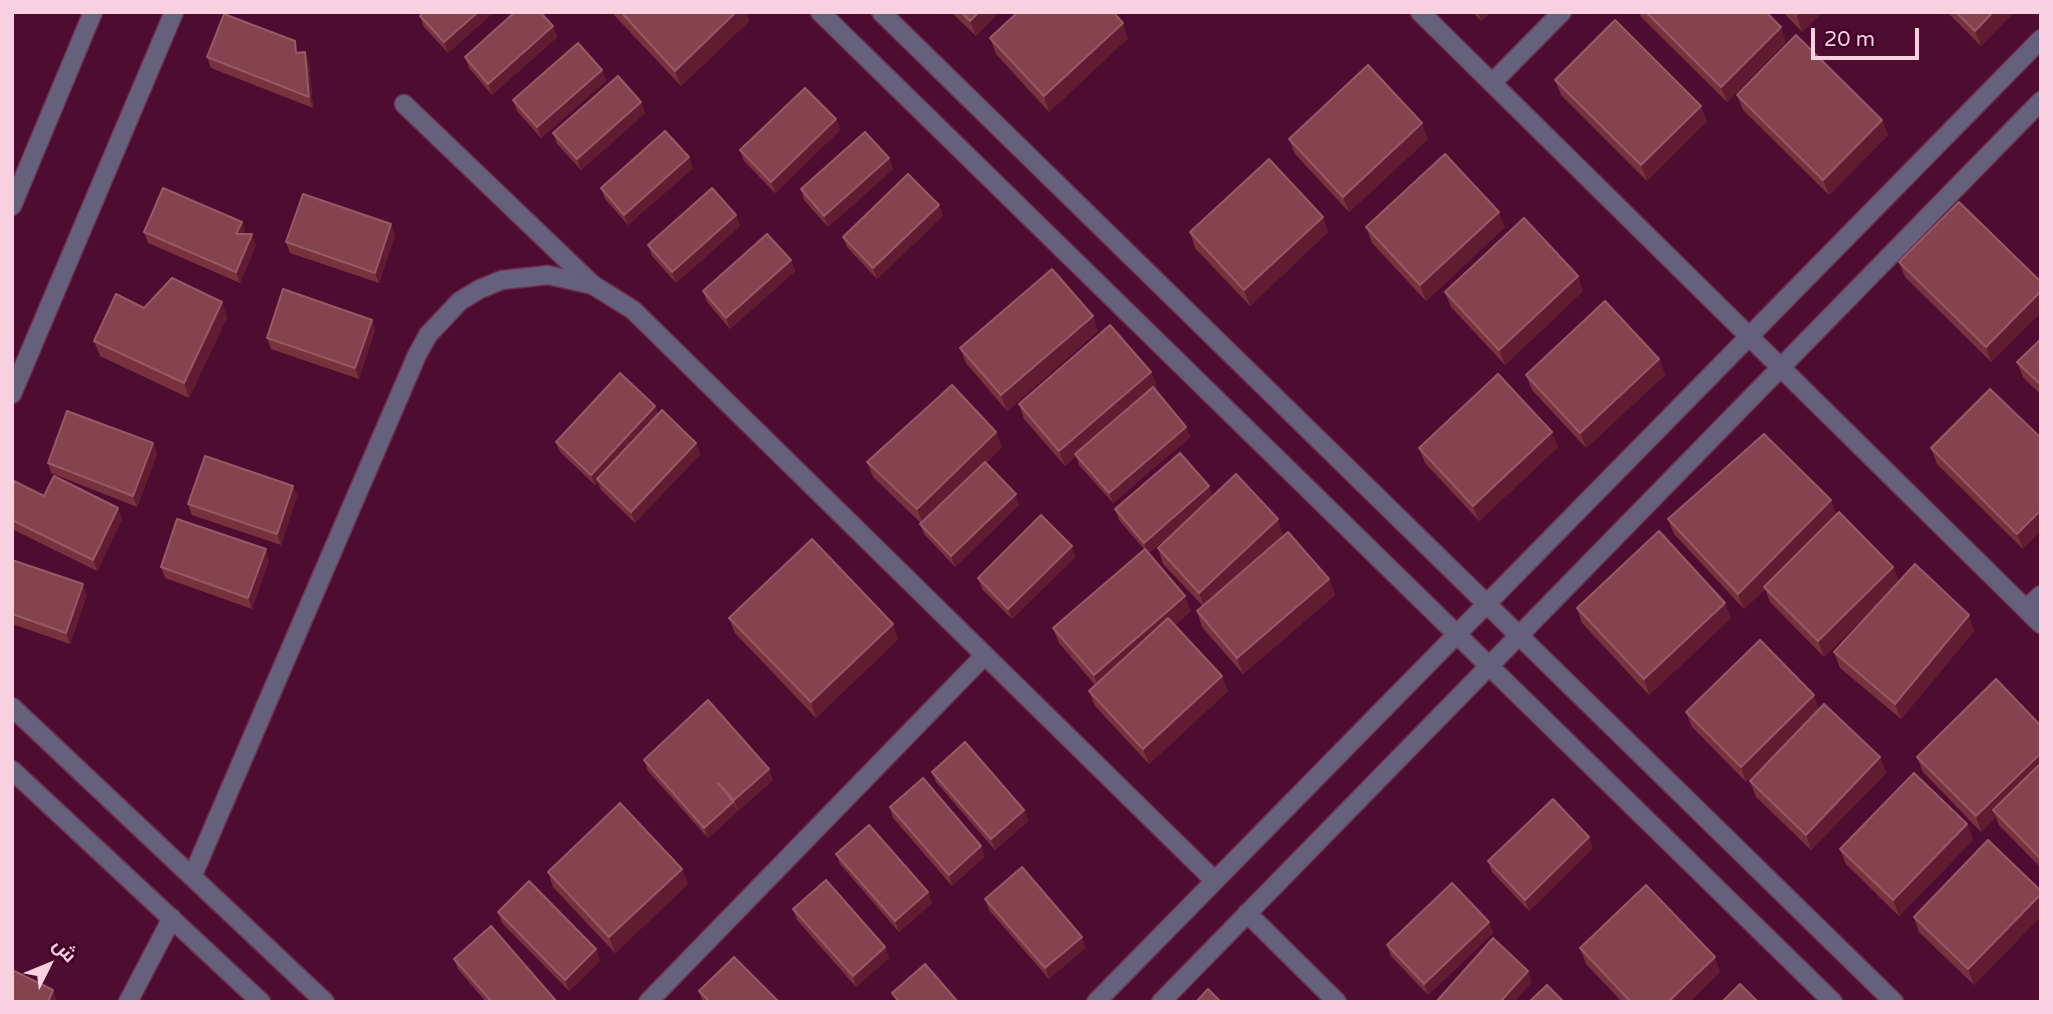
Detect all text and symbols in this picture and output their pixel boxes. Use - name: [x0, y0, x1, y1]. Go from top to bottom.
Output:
- scale bar: [1815, 14, 1924, 58]
- text: 20 m: [1824, 27, 1875, 52]
- north arrow: [14, 930, 84, 1000]
- text: ش: [48, 934, 81, 967]

